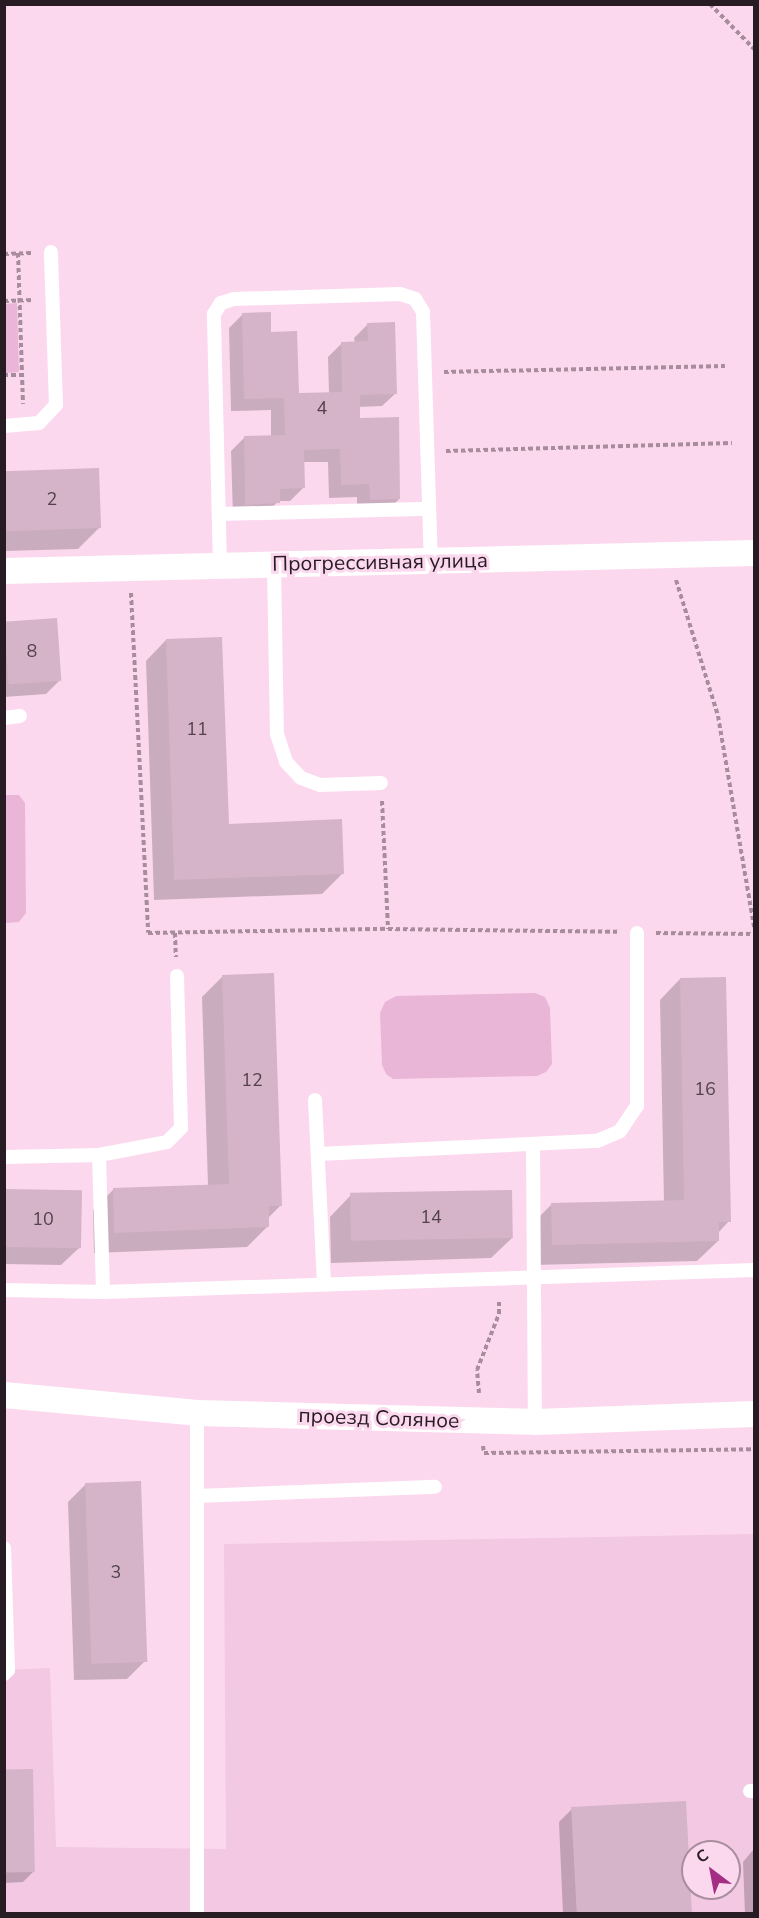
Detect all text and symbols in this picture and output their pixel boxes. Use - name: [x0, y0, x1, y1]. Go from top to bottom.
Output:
- house number: 4: [317, 397, 327, 419]
- house number: 2: [47, 488, 57, 510]
- street label: Прогрессивная улица: [272, 548, 488, 576]
- house number: 8: [27, 640, 37, 662]
- house number: 11: [186, 718, 208, 740]
- house number: 12: [241, 1069, 263, 1091]
- house number: 16: [694, 1078, 716, 1100]
- house number: 14: [420, 1206, 442, 1228]
- house number: 10: [32, 1208, 54, 1230]
- street label: проезд Соляное: [298, 1403, 460, 1433]
- house number: 3: [111, 1561, 121, 1583]
- north arrow: [681, 1840, 741, 1900]
- text: С: [692, 1844, 713, 1869]

